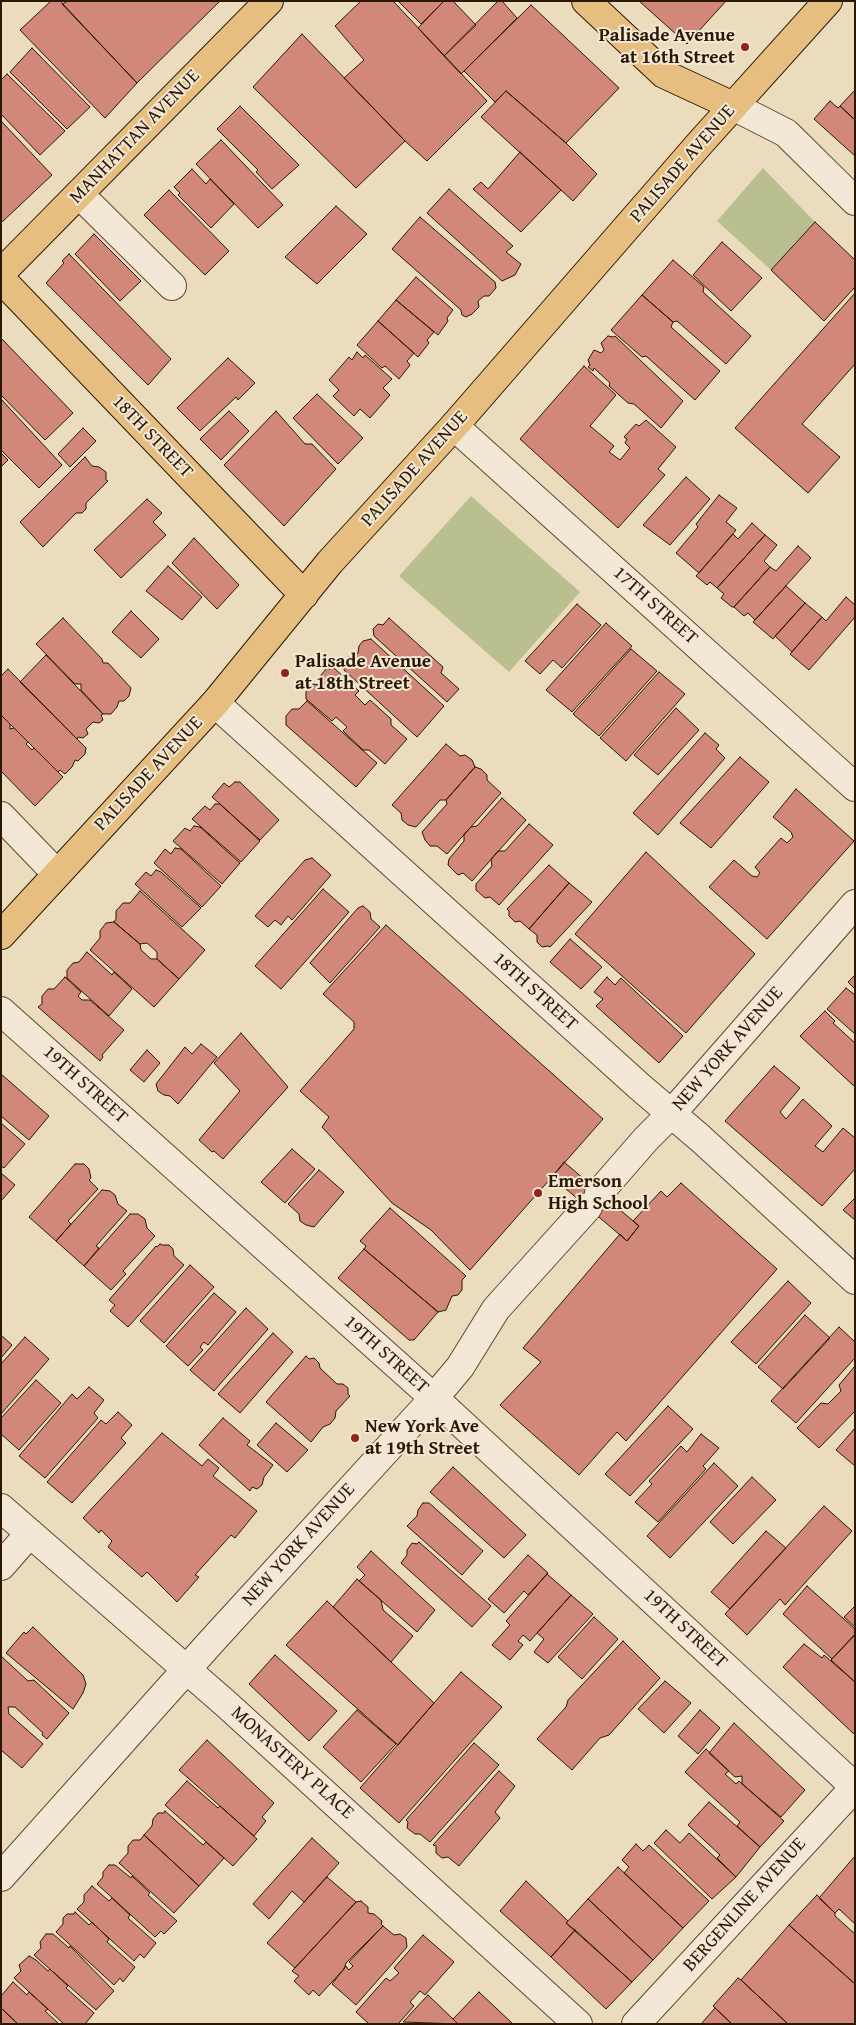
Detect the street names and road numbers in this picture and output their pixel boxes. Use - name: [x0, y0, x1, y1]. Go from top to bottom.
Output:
- street label: MANHATTAN AVENUE: [65, 65, 205, 209]
- street label: PALISADE AVENUE: [626, 100, 740, 228]
- street label: 18TH STREET: [107, 391, 197, 483]
- street label: PALISADE AVENUE: [357, 406, 473, 532]
- street label: 17TH STREET: [608, 562, 702, 650]
- street label: PALISADE AVENUE: [90, 712, 208, 836]
- street label: 18TH STREET: [488, 948, 582, 1036]
- street label: NEW YORK AVENUE: [668, 982, 788, 1116]
- street label: 19TH STREET: [38, 1041, 132, 1129]
- street label: 19TH STREET: [339, 1311, 433, 1399]
- street label: NEW YORK AVENUE: [238, 1479, 360, 1611]
- street label: 19TH STREET: [638, 1584, 732, 1674]
- street label: MONASTERY PLACE: [226, 1702, 358, 1824]
- street label: BERGENLINE AVENUE: [679, 1833, 811, 1977]

